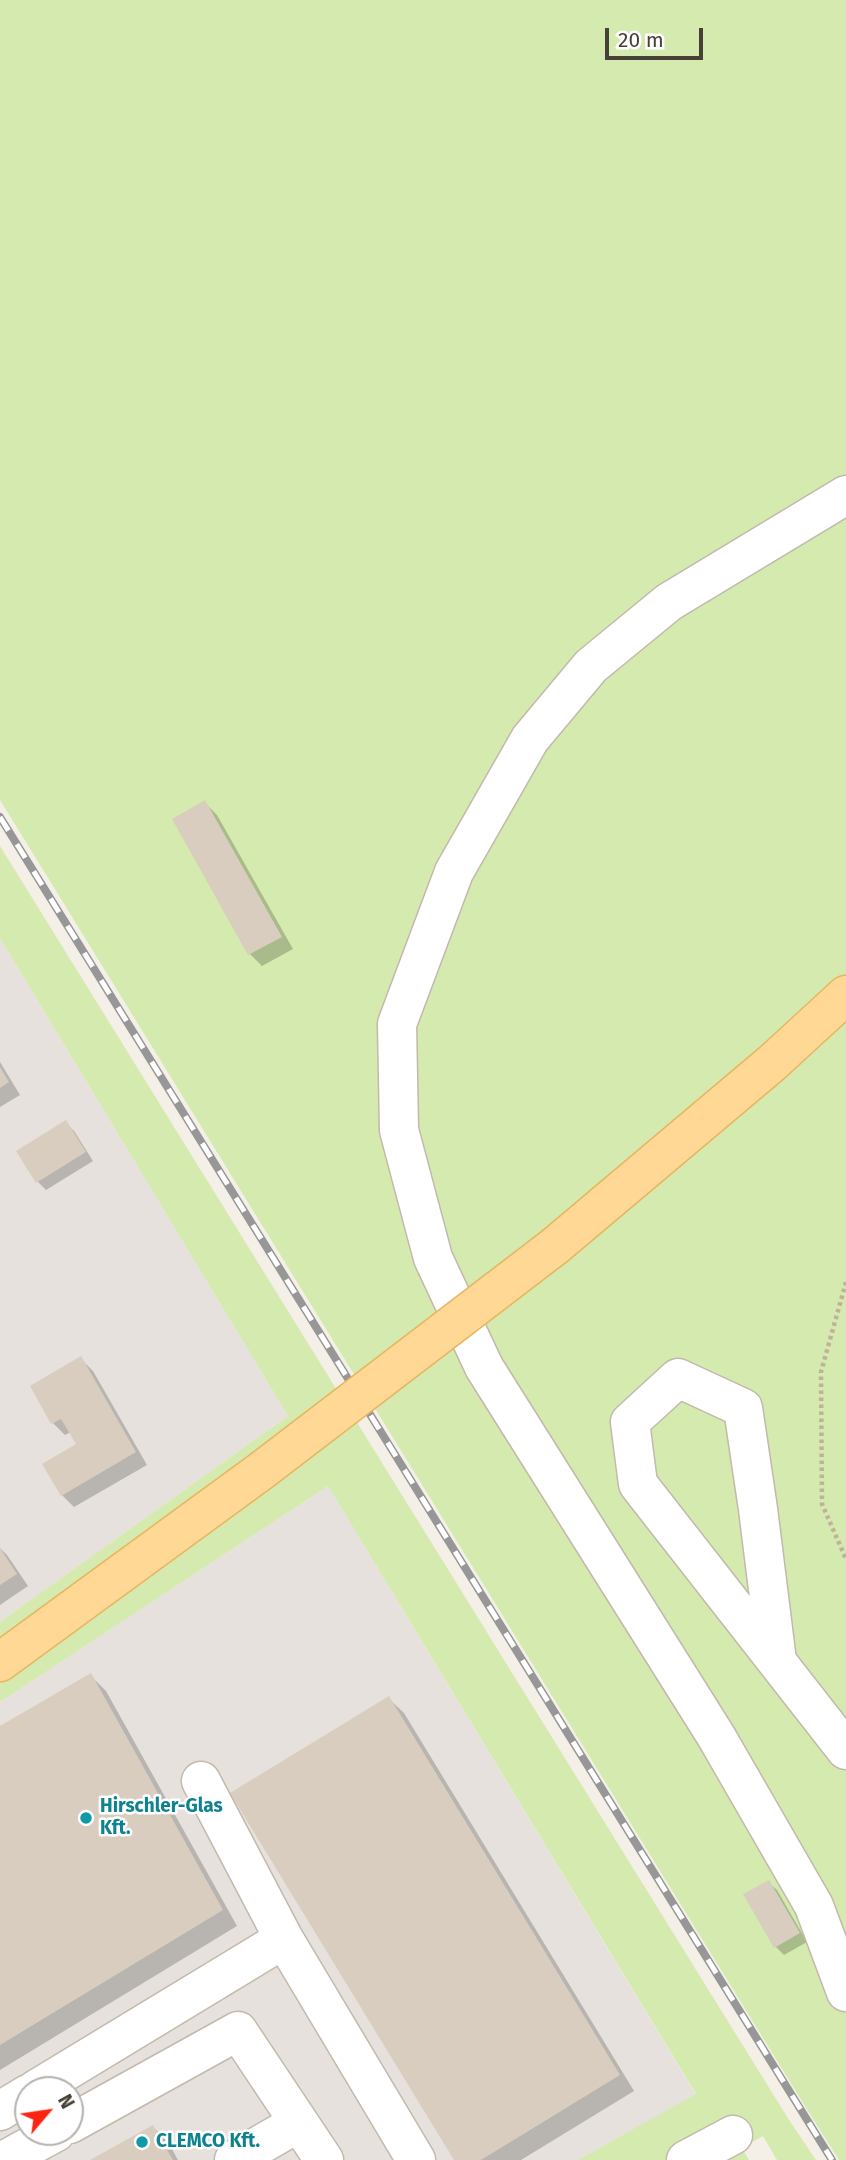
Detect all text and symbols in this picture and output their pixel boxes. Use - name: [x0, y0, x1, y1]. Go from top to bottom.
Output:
- scale bar: [608, 14, 706, 58]
- text: 20 m: [618, 27, 664, 53]
- place label: Hirschler-Glas Kft.: [100, 1796, 223, 1840]
- marker: Hirschler-Glas Kft.: [78, 1810, 94, 1826]
- north arrow: [14, 2076, 84, 2146]
- text: N: [53, 2090, 79, 2113]
- place label: CLEMCO Kft.: [156, 2131, 260, 2153]
- marker: CLEMCO Kft.: [134, 2134, 150, 2150]

